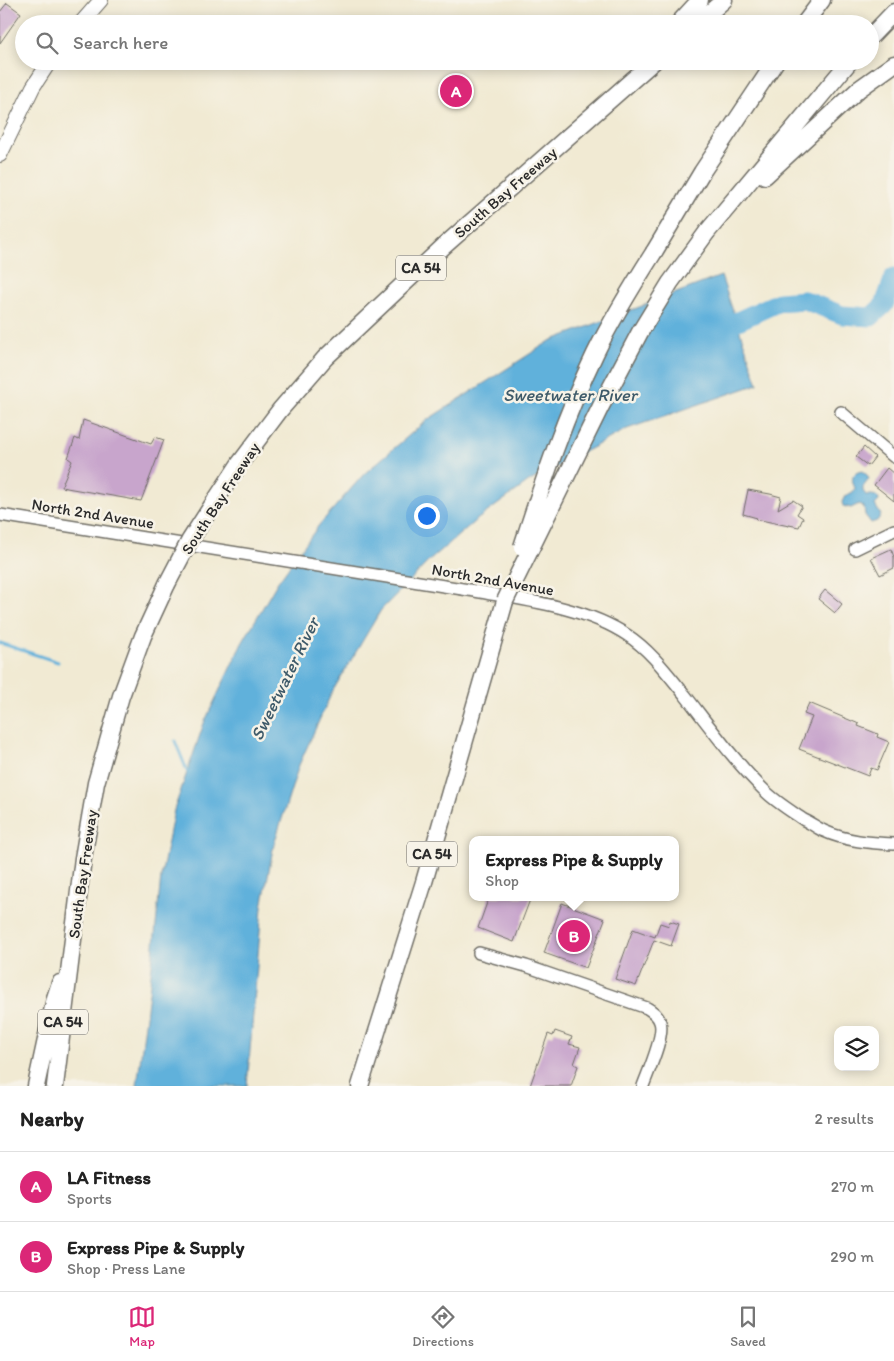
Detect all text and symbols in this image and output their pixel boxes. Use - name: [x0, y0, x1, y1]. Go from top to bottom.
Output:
- search box: [15, 15, 879, 70]
- icon: search: [33, 29, 61, 57]
- text: Search here: [73, 31, 168, 54]
- pin: A: [440, 72, 472, 110]
- street label: South Bay Freeway: [450, 142, 561, 242]
- road number: CA 54: [396, 256, 446, 280]
- water label: Sweetwater River: [503, 384, 639, 406]
- street label: South Bay Freeway: [177, 438, 264, 558]
- street label: North 2nd Avenue: [30, 494, 156, 533]
- your location: [414, 503, 440, 529]
- street label: North 2nd Avenue: [430, 559, 556, 600]
- water label: Sweetwater River: [246, 612, 325, 744]
- street label: South Bay Freeway: [64, 808, 101, 940]
- popup: [469, 836, 679, 901]
- road number: CA 54: [407, 842, 457, 866]
- text: Express Pipe & Supply: [485, 848, 663, 871]
- text: Shop: [485, 871, 519, 890]
- pin: B: [558, 917, 590, 955]
- road number: CA 54: [38, 1010, 88, 1034]
- map controls: [834, 1026, 879, 1071]
- button: layers: [834, 1026, 879, 1071]
- text: Nearby: [20, 1106, 84, 1131]
- text: 2 results: [814, 1109, 874, 1128]
- text: LA Fitness: [67, 1166, 151, 1189]
- text: A: [31, 1177, 41, 1196]
- text: 270 m: [831, 1177, 874, 1196]
- text: Sports: [67, 1189, 112, 1208]
- text: Express Pipe & Supply: [67, 1236, 244, 1259]
- text: B: [31, 1247, 41, 1266]
- text: 290 m: [830, 1247, 874, 1266]
- text: Shop · Press Lane: [67, 1259, 185, 1278]
- tab: Map: [128, 1303, 156, 1350]
- tab: Directions: [412, 1303, 474, 1350]
- tab: Saved: [730, 1303, 766, 1350]

